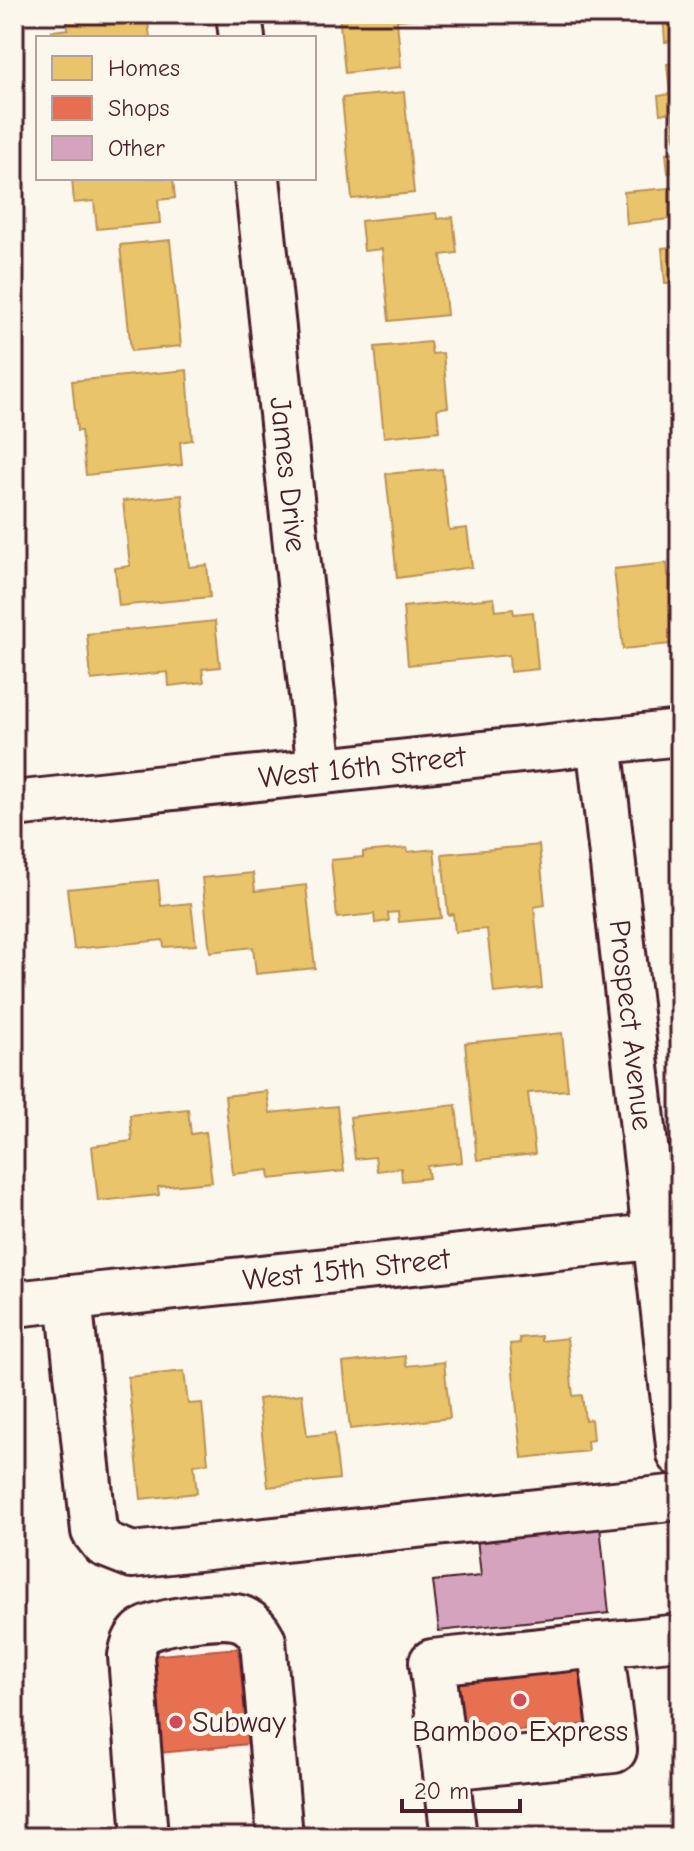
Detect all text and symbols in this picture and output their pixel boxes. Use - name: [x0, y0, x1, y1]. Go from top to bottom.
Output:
- legend: [36, 36, 316, 180]
- text: Homes: [108, 54, 180, 82]
- text: Shops: [108, 94, 169, 122]
- text: Other: [108, 134, 165, 162]
- street label: James Drive: [263, 395, 314, 554]
- street label: West 16th Street: [257, 738, 469, 795]
- street label: Prospect Avenue: [602, 918, 661, 1132]
- street label: West 15th Street: [241, 1241, 453, 1297]
- marker: Bamboo Express: [511, 1691, 529, 1709]
- place label: Subway: [192, 1705, 287, 1740]
- marker: Subway: [167, 1713, 185, 1731]
- place label: Bamboo Express: [412, 1714, 628, 1749]
- scale bar: [402, 1763, 520, 1813]
- text: 20 m: [414, 1777, 469, 1805]

